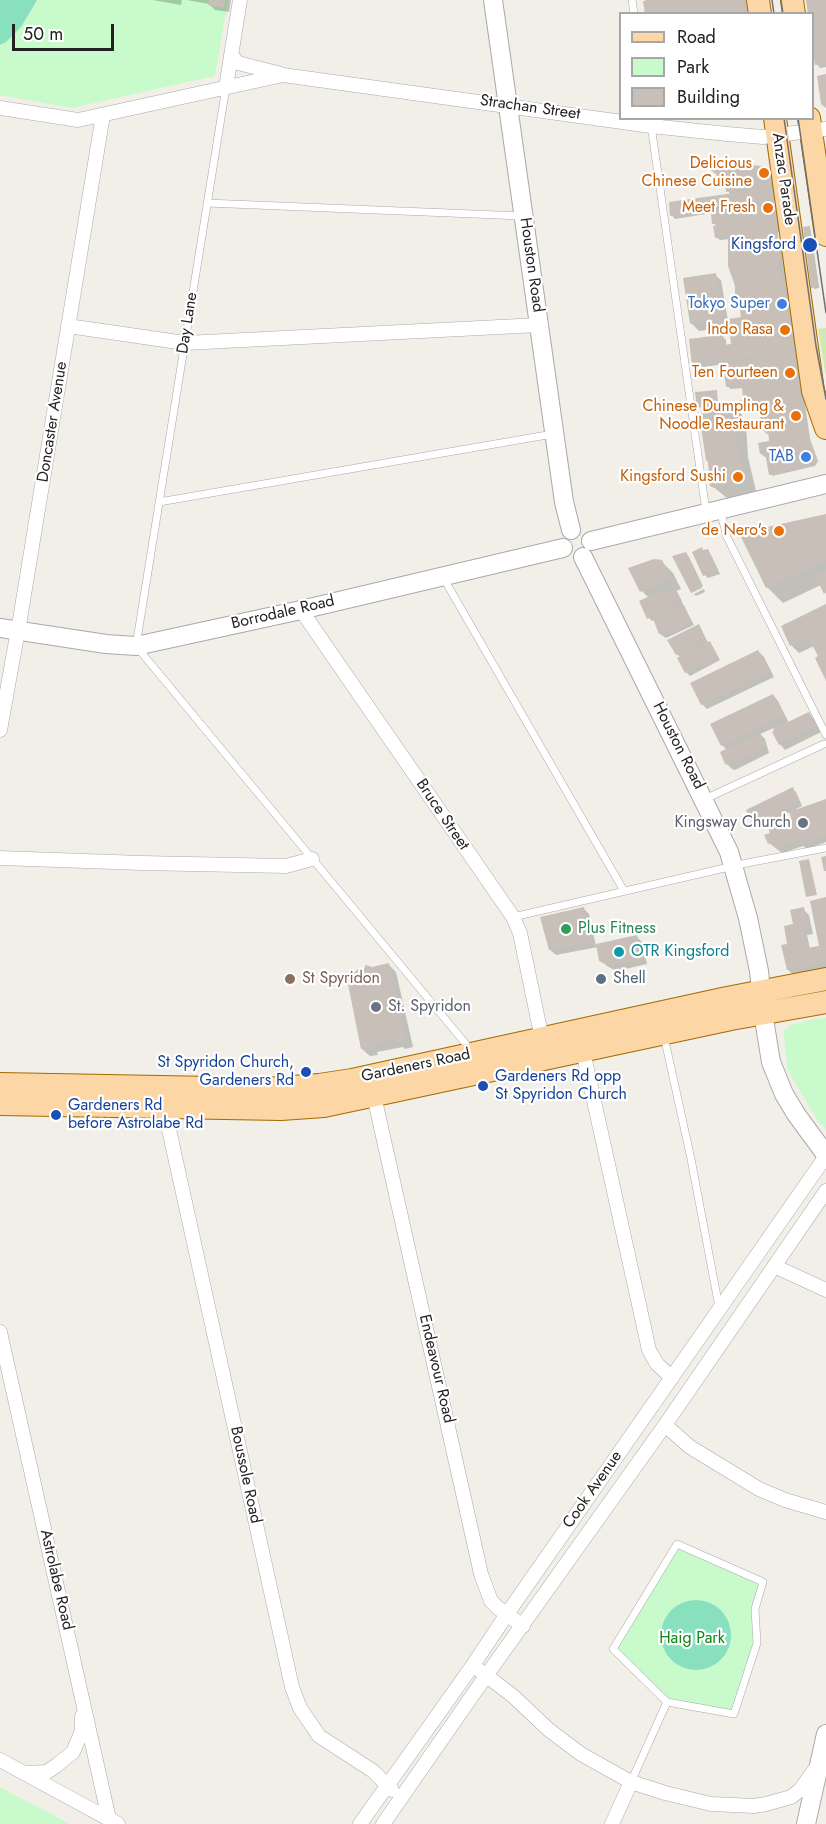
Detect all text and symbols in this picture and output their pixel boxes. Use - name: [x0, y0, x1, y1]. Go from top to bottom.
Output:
- scale bar: [15, 12, 117, 50]
- legend: [619, 12, 814, 120]
- text: 50 m: [23, 21, 63, 47]
- text: Road: [677, 24, 716, 50]
- text: Park: [677, 54, 709, 80]
- text: Building: [677, 84, 740, 110]
- street label: Strachan Street: [479, 91, 581, 125]
- street label: Anzac Parade: [767, 132, 799, 226]
- place label: Delicious Chinese Cuisine: [642, 154, 752, 192]
- marker: Delicious Chinese Cuisine: [757, 166, 771, 180]
- place label: Meet Fresh: [682, 198, 756, 218]
- marker: Meet Fresh: [761, 201, 775, 215]
- street label: Houston Road: [515, 216, 547, 314]
- place label: Kingsford: [731, 235, 796, 255]
- marker: Kingsford: [801, 236, 819, 254]
- street label: Day Lane: [174, 291, 202, 355]
- place label: Tokyo Super: [688, 294, 770, 314]
- marker: Tokyo Super: [775, 297, 789, 311]
- place label: Indo Rasa: [707, 320, 773, 340]
- marker: Indo Rasa: [778, 323, 792, 337]
- street label: Doncaster Avenue: [34, 360, 72, 484]
- place label: Ten Fourteen: [692, 363, 778, 383]
- marker: Ten Fourteen: [783, 366, 797, 380]
- place label: Chinese Dumpling & Noodle Restaurant: [643, 397, 784, 435]
- marker: Chinese Dumpling & Noodle Restaurant: [789, 409, 803, 423]
- place label: TAB: [769, 447, 794, 467]
- marker: TAB: [799, 450, 813, 464]
- place label: Kingsford Sushi: [620, 467, 726, 487]
- marker: Kingsford Sushi: [731, 470, 745, 484]
- place label: de Nero's: [701, 521, 767, 541]
- marker: de Nero's: [772, 524, 786, 538]
- street label: Borrodale Road: [230, 592, 336, 634]
- street label: Houston Road: [648, 699, 708, 793]
- street label: Bruce Street: [411, 776, 473, 854]
- place label: Kingsway Church: [675, 813, 791, 833]
- marker: Kingsway Church: [796, 816, 810, 830]
- place label: Plus Fitness: [578, 919, 656, 939]
- marker: Plus Fitness: [559, 922, 573, 936]
- place label: OTR Kingsford: [631, 942, 729, 962]
- marker: OTR Kingsford: [612, 945, 626, 959]
- place label: St Spyridon: [302, 969, 380, 989]
- place label: Shell: [613, 969, 646, 989]
- marker: St Spyridon: [283, 972, 297, 986]
- marker: Shell: [594, 972, 608, 986]
- place label: St. Spyridon: [388, 997, 471, 1017]
- marker: St. Spyridon: [369, 1000, 383, 1014]
- street label: Gardeners Road: [360, 1045, 472, 1087]
- place label: St Spyridon Church, Gardeners Rd: [157, 1053, 294, 1091]
- marker: St Spyridon Church, Gardeners Rd: [299, 1065, 313, 1079]
- place label: Gardeners Rd opp St Spyridon Church: [495, 1067, 627, 1105]
- marker: Gardeners Rd opp St Spyridon Church: [476, 1079, 490, 1093]
- place label: Gardeners Rd before Astrolabe Rd: [68, 1096, 203, 1134]
- marker: Gardeners Rd before Astrolabe Rd: [49, 1108, 63, 1122]
- street label: Endeavour Road: [414, 1313, 458, 1425]
- street label: Boussole Road: [225, 1425, 265, 1525]
- street label: Cook Avenue: [559, 1448, 627, 1532]
- street label: Astrolabe Road: [35, 1528, 77, 1632]
- park label: Haig Park: [659, 1629, 725, 1649]

